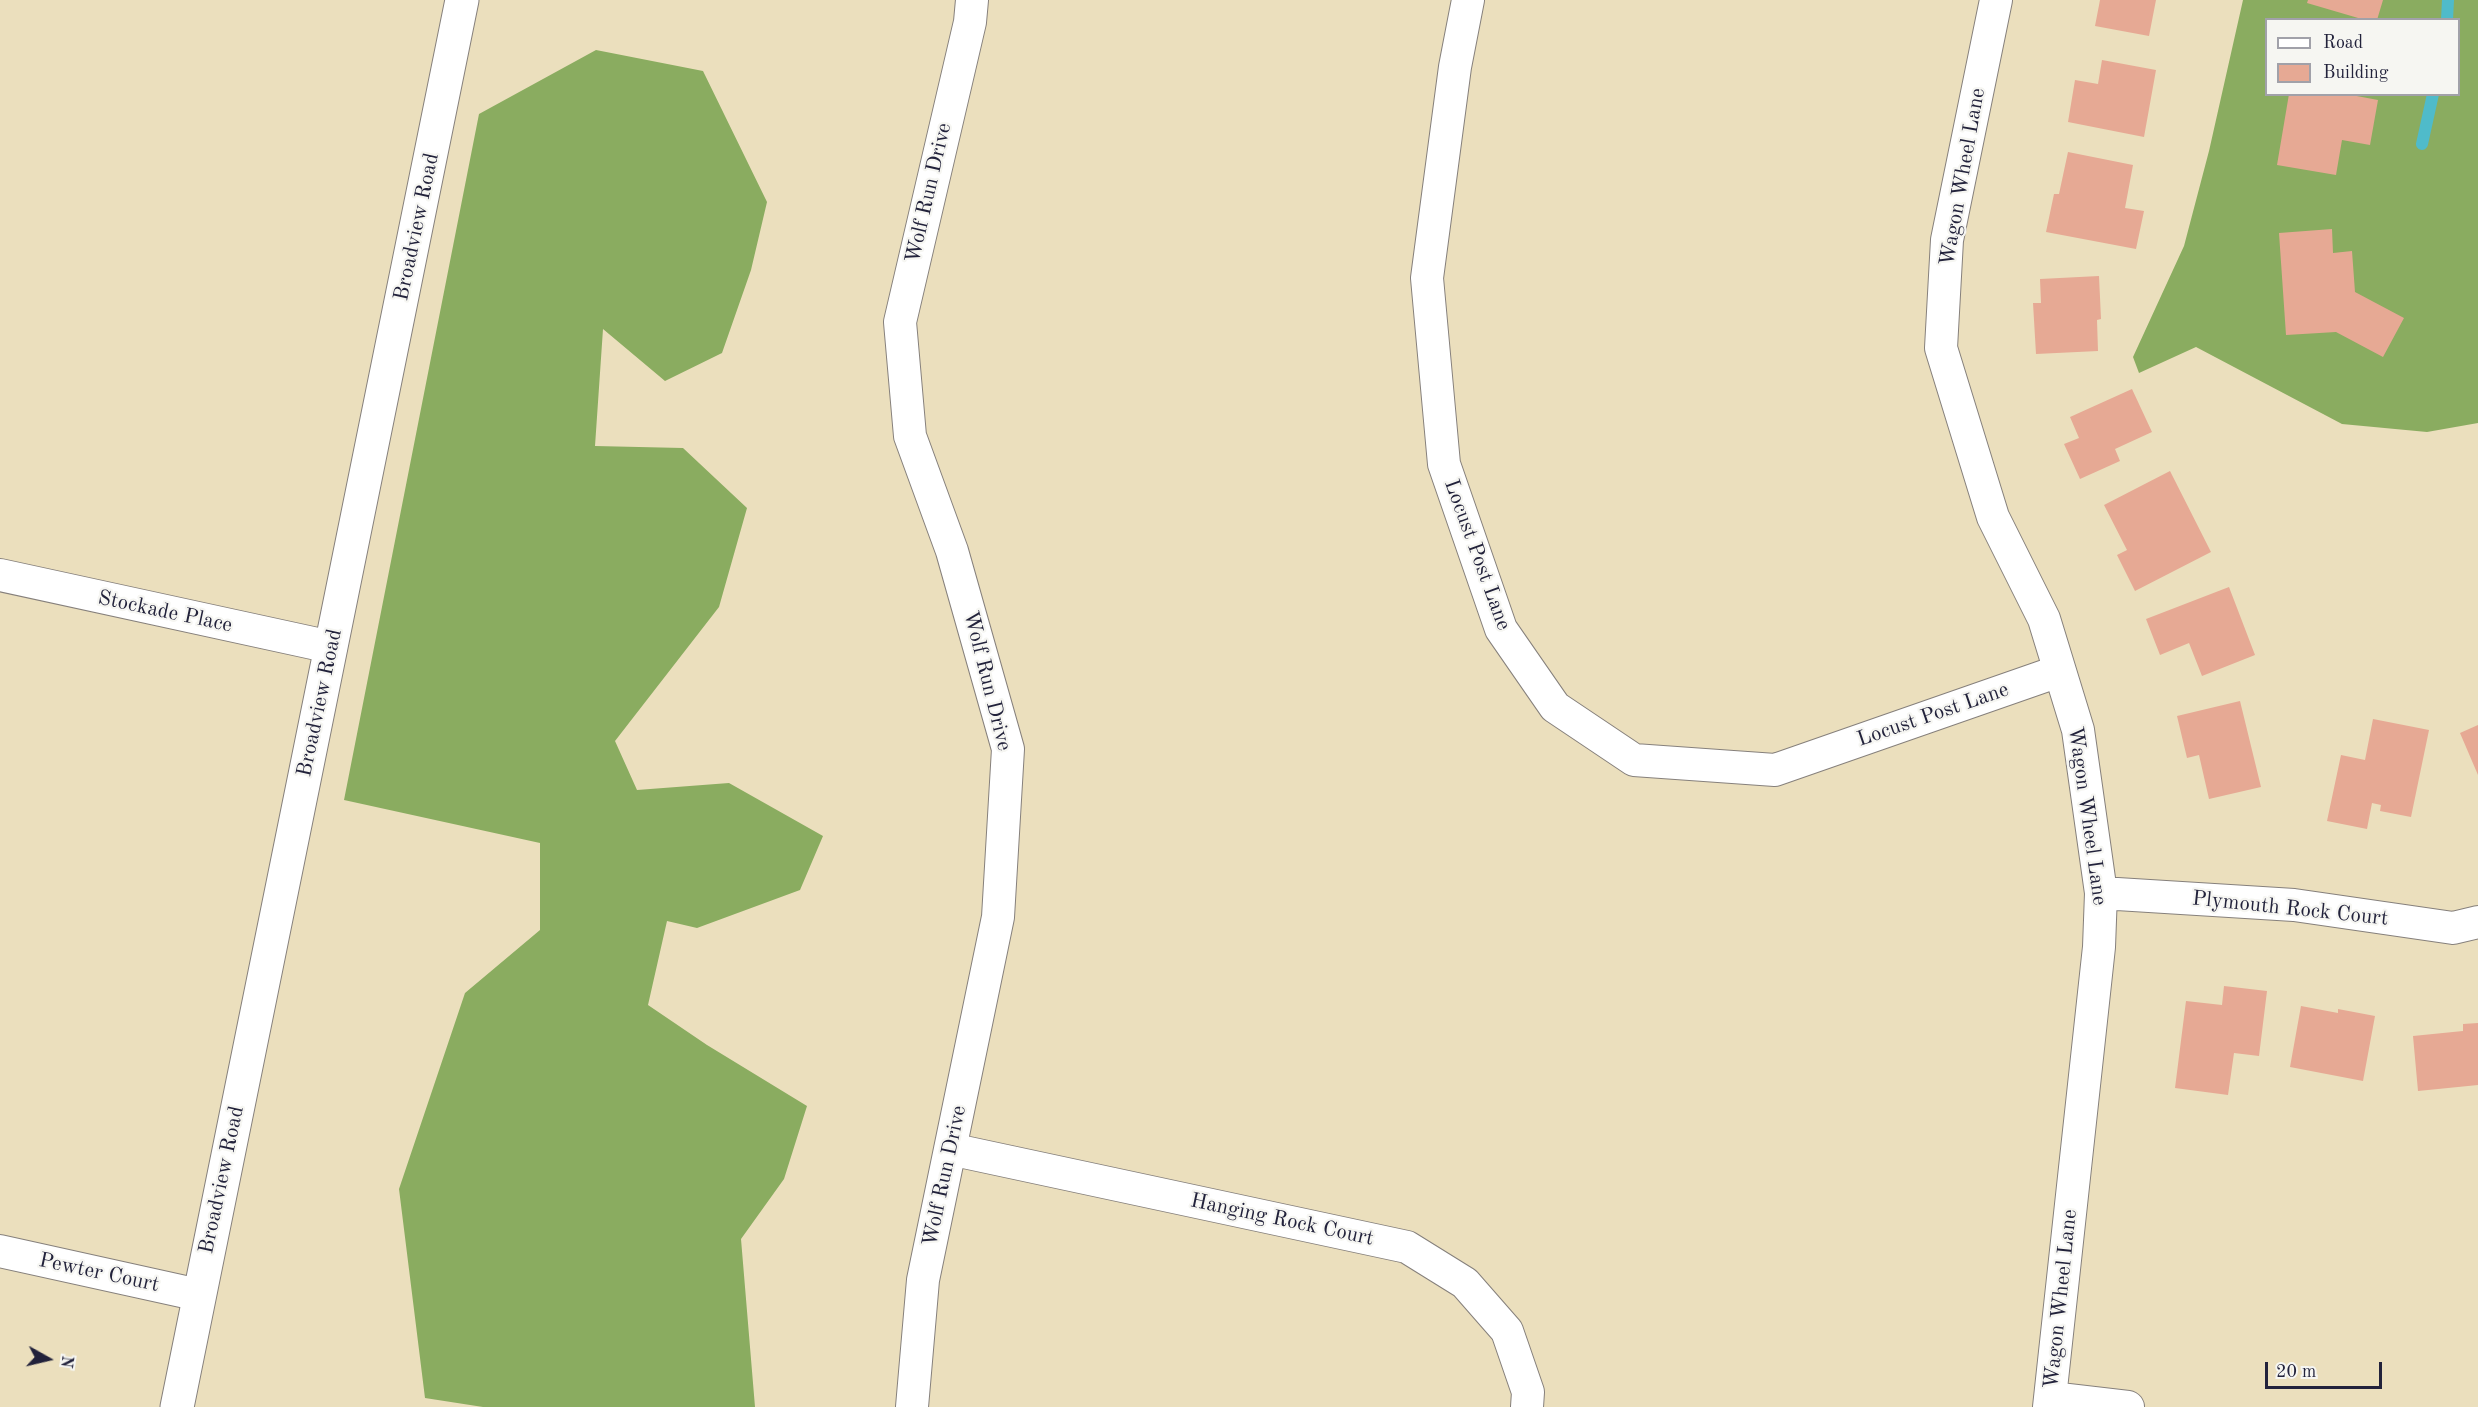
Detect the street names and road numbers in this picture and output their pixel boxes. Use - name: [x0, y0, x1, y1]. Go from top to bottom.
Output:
- street label: Wagon Wheel Lane: [1935, 86, 1991, 268]
- street label: Wolf Run Drive: [901, 120, 957, 266]
- street label: Broadview Road: [389, 151, 445, 303]
- street label: Locust Post Lane: [1438, 476, 1516, 634]
- street label: Stockade Place: [95, 585, 235, 639]
- street label: Wolf Run Drive: [957, 608, 1017, 754]
- street label: Broadview Road: [292, 627, 348, 779]
- street label: Locust Post Lane: [1854, 677, 2012, 753]
- street label: Wagon Wheel Lane: [2062, 725, 2112, 907]
- street label: Plymouth Rock Court: [2191, 886, 2389, 932]
- street label: Wolf Run Drive: [918, 1103, 972, 1249]
- street label: Broadview Road: [194, 1104, 250, 1256]
- street label: Hanging Rock Court: [1188, 1188, 1376, 1252]
- street label: Wagon Wheel Lane: [2039, 1208, 2083, 1390]
- street label: Pewter Court: [37, 1248, 161, 1298]

